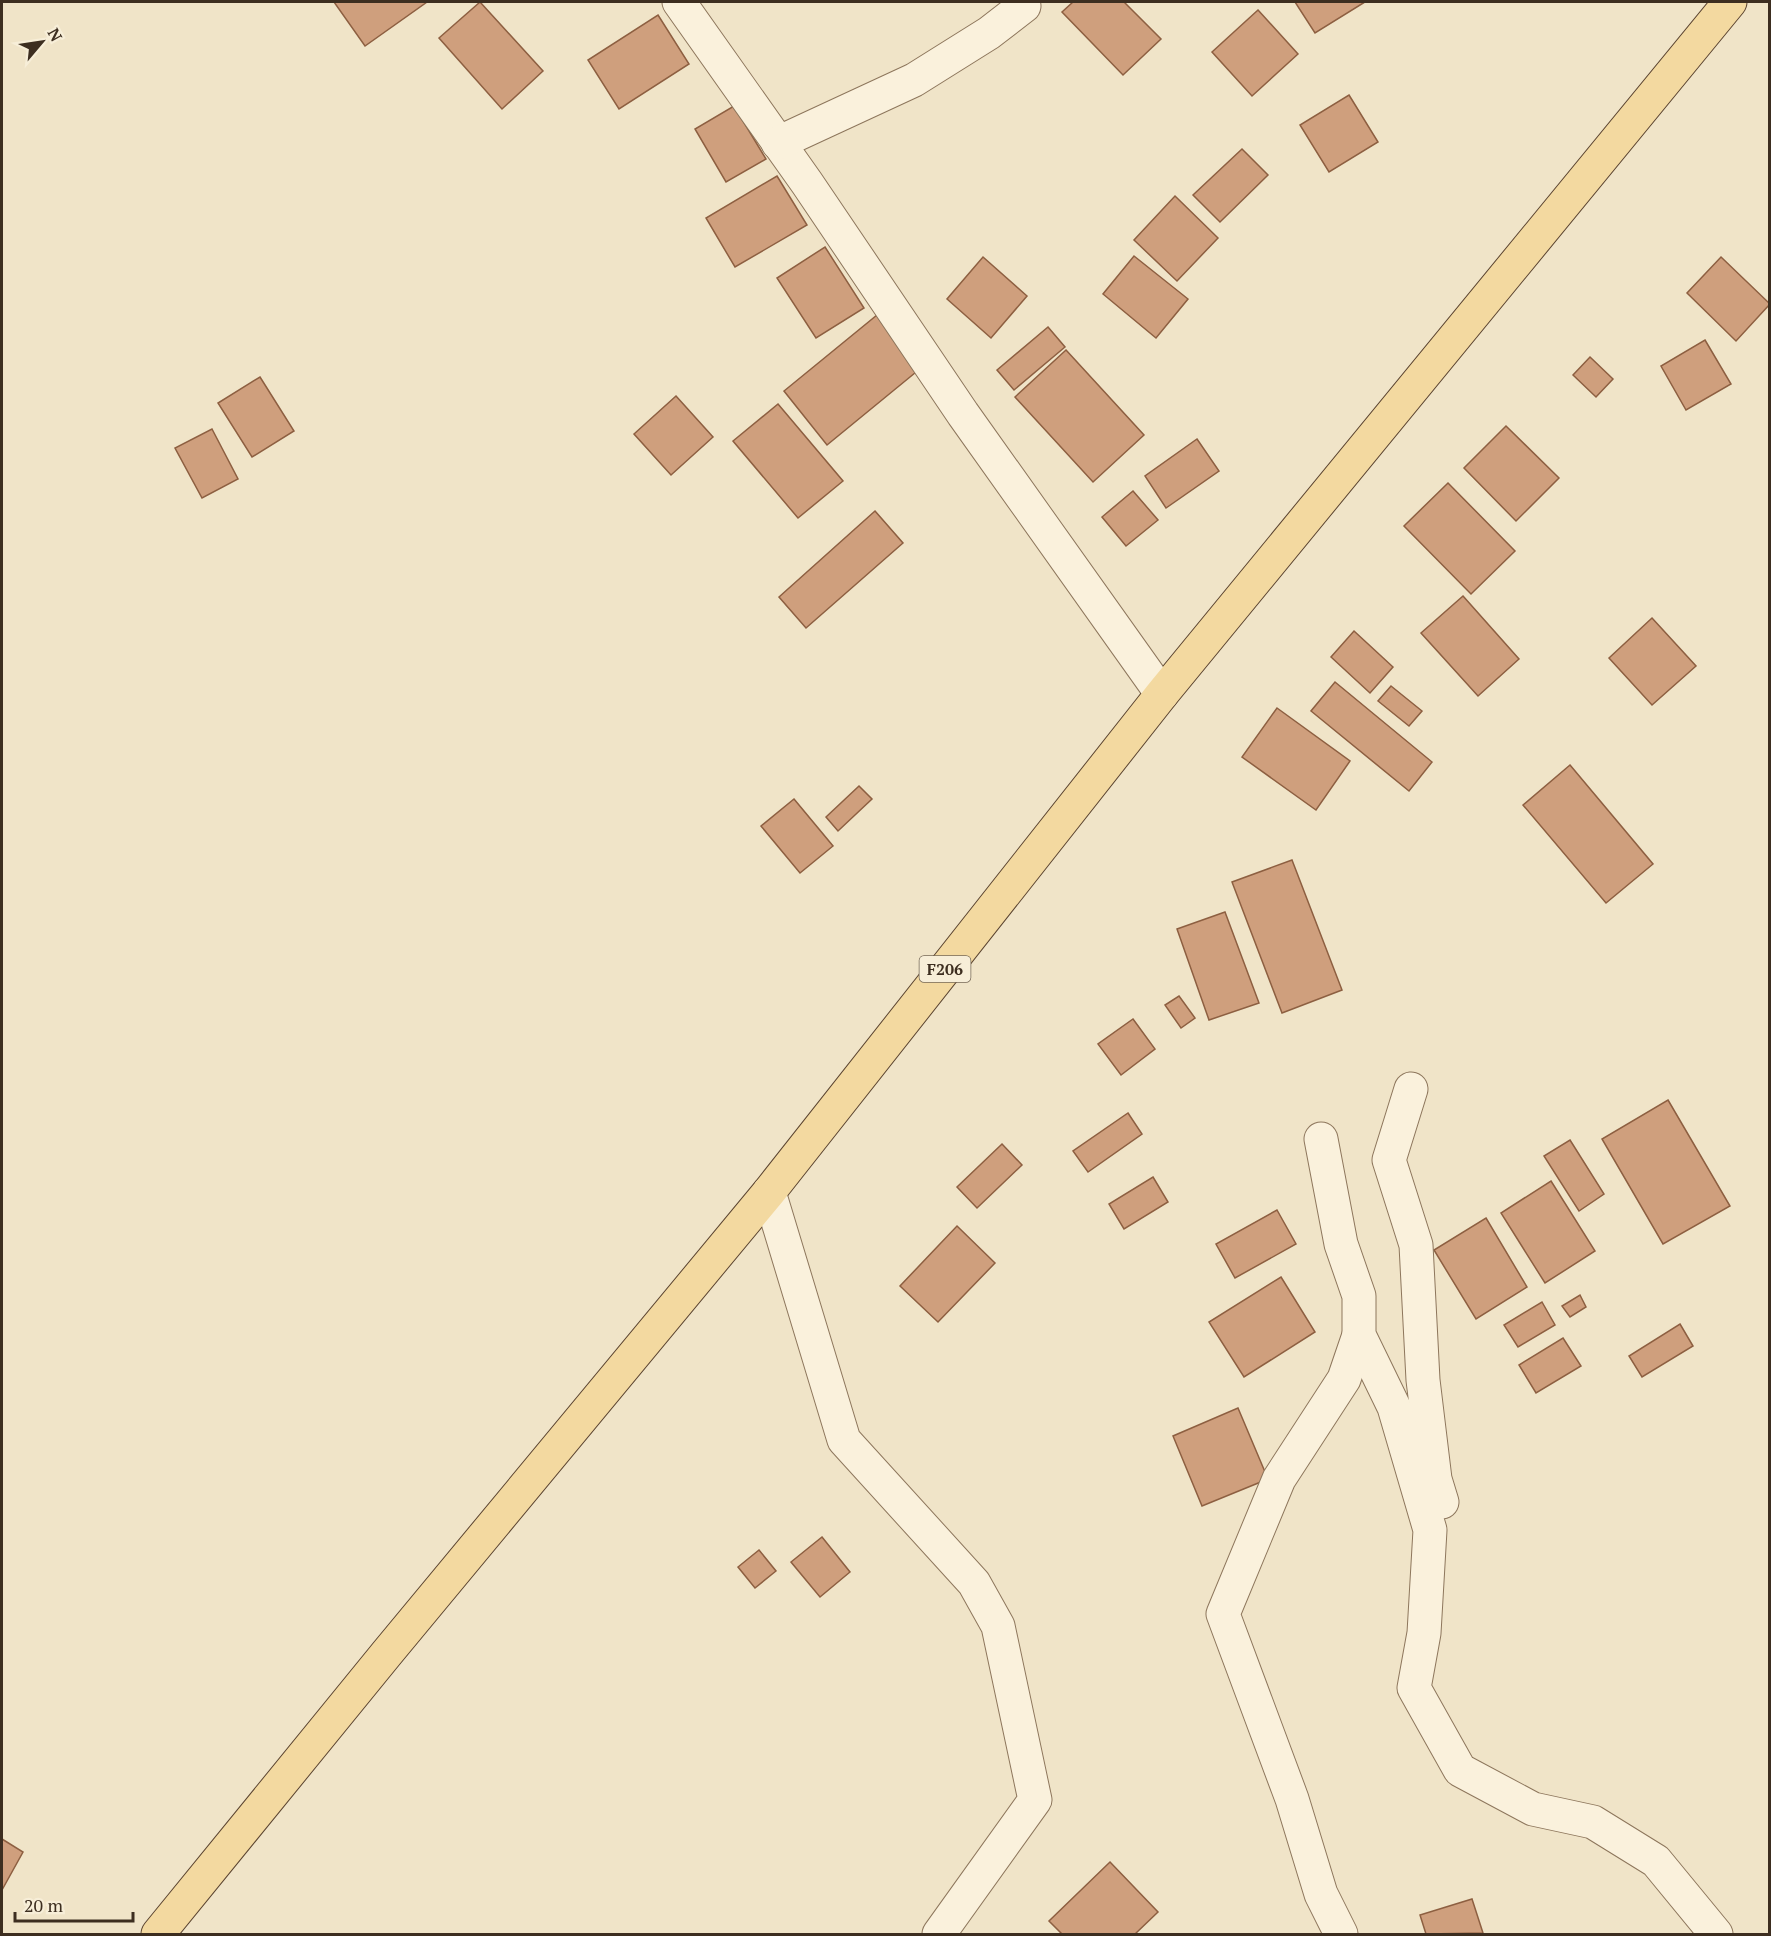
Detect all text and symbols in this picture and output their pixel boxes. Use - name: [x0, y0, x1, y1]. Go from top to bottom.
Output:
- north arrow: [12, 12, 72, 72]
- text: N: [43, 24, 68, 45]
- road number: F206: [920, 956, 970, 982]
- scale bar: [15, 1885, 134, 1923]
- text: 20 m: [24, 1893, 64, 1917]

